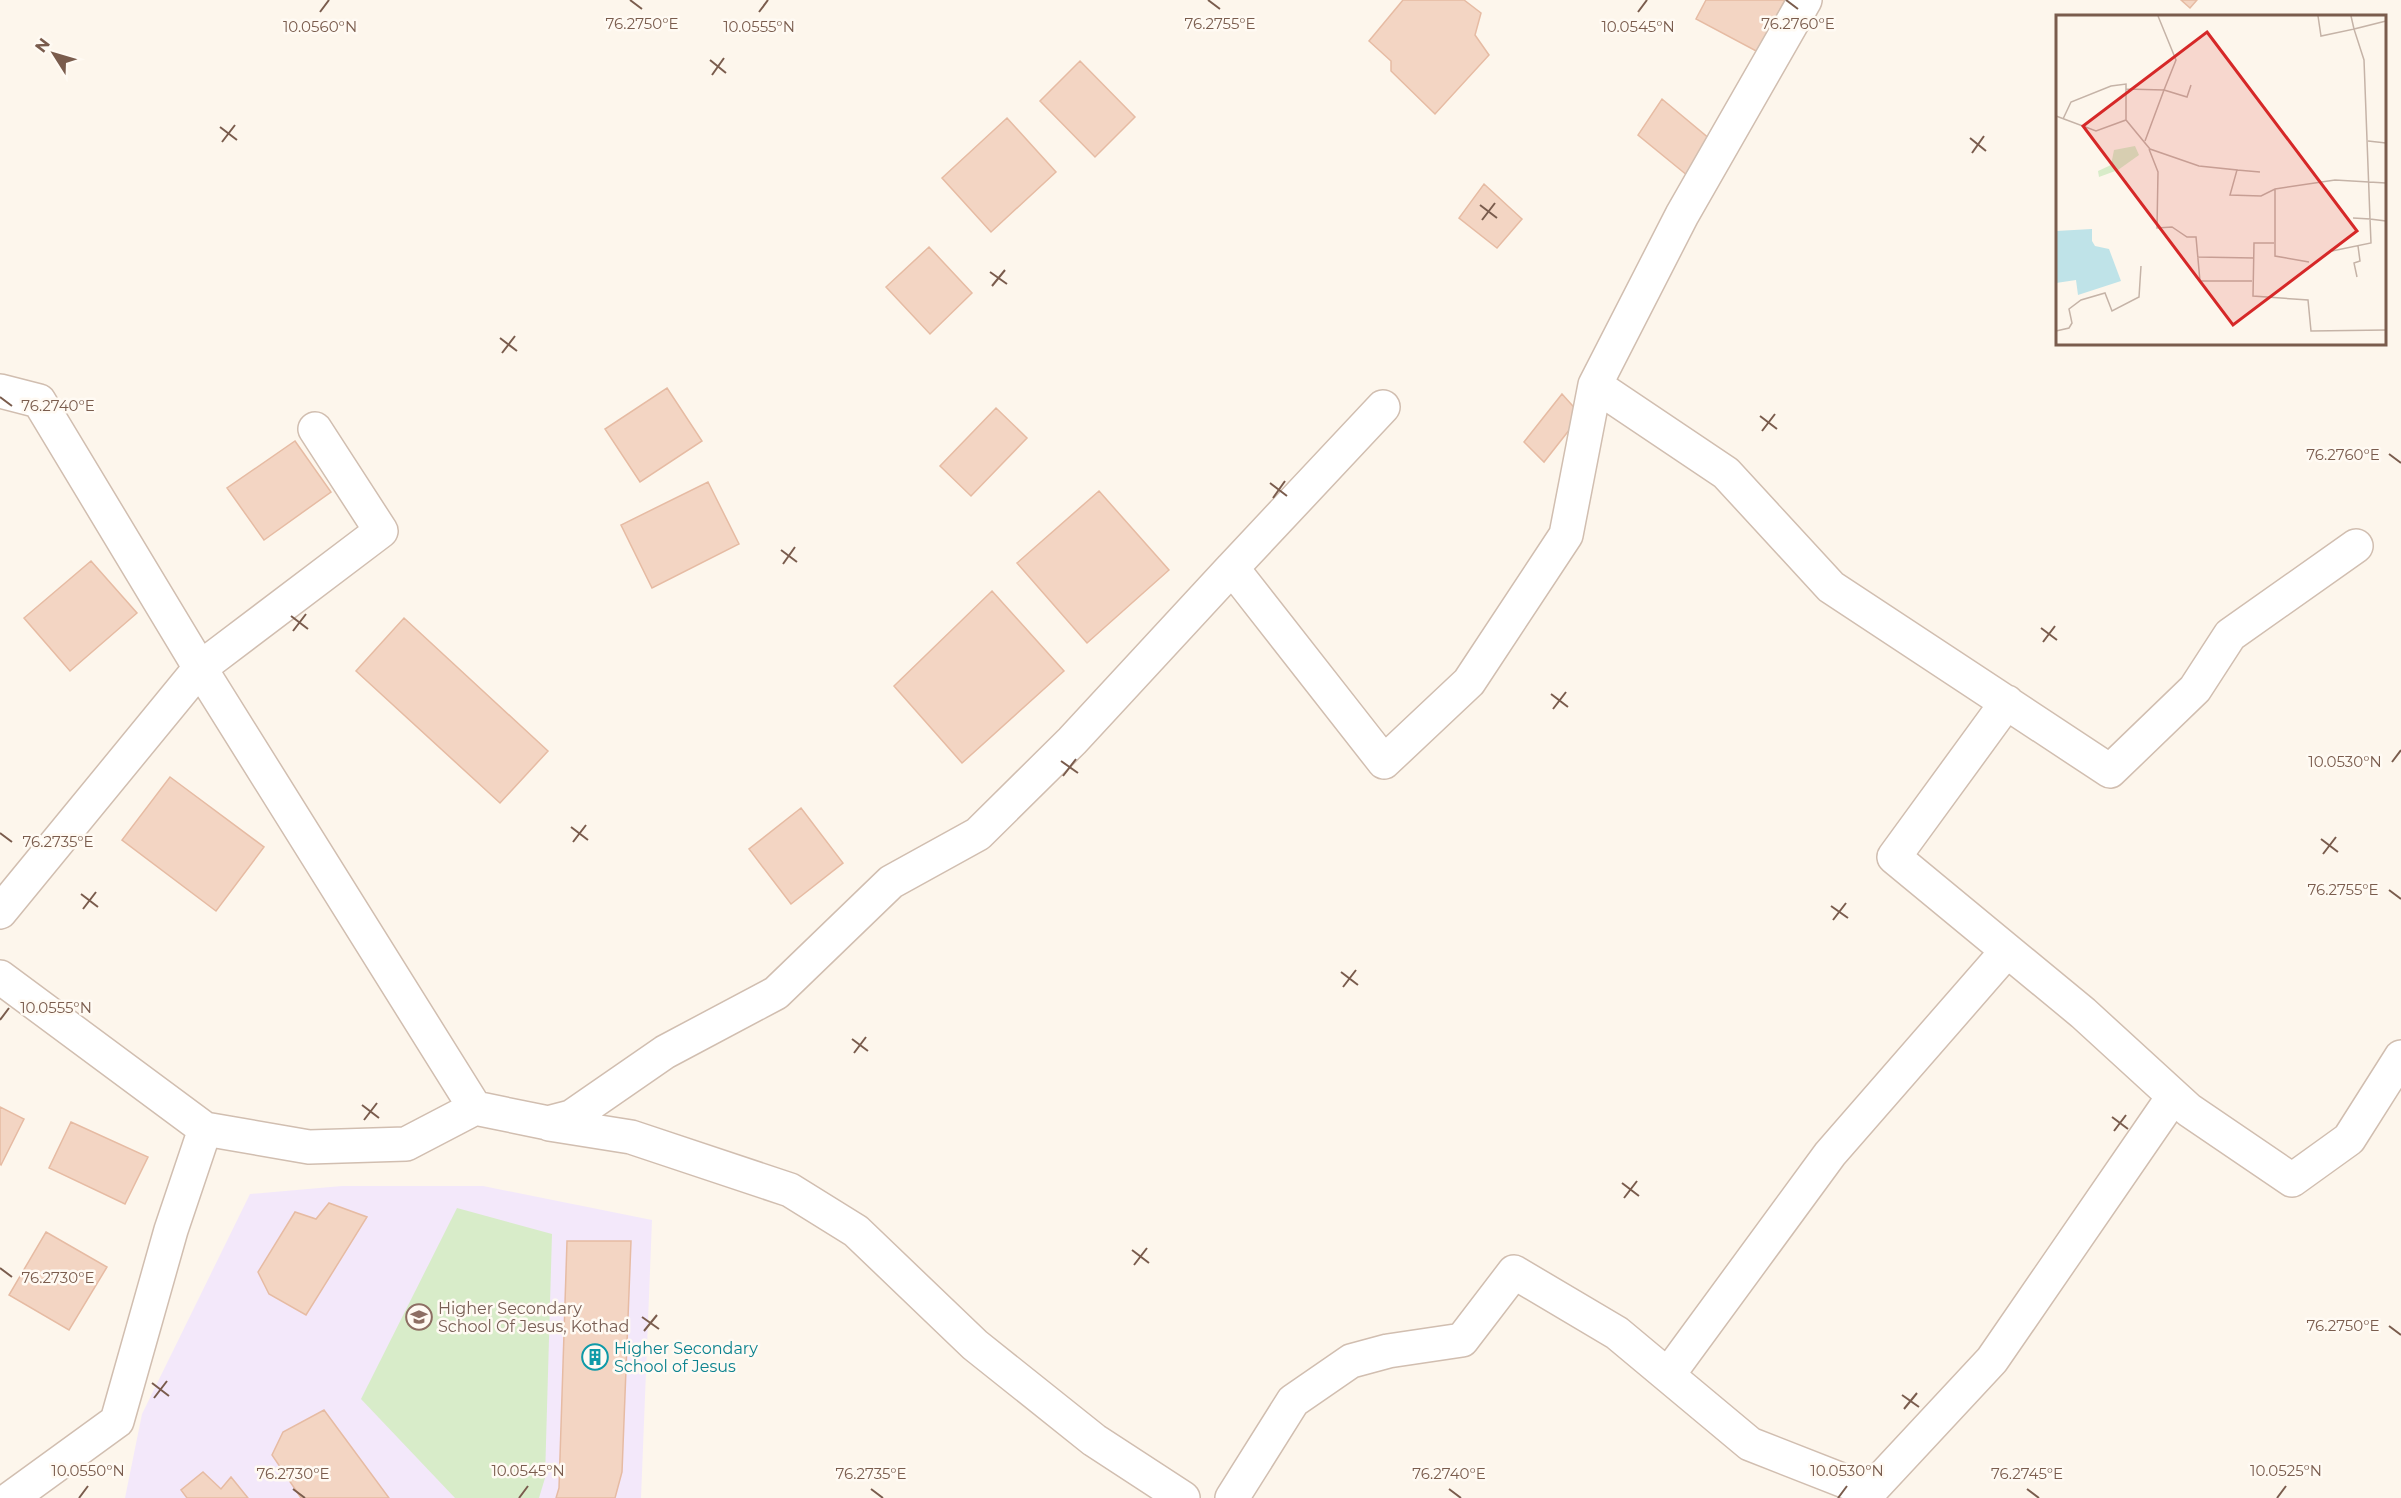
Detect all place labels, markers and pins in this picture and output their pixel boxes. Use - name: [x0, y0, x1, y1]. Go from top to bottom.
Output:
- place label: Higher Secondary School Of Jesus, Kothad: [438, 1299, 629, 1336]
- school or university icon: Higher Secondary School Of Jesus, Kothad: [404, 1302, 434, 1332]
- place label: Higher Secondary School of Jesus: [614, 1339, 758, 1376]
- building icon: Higher Secondary School of Jesus: [580, 1342, 610, 1372]

